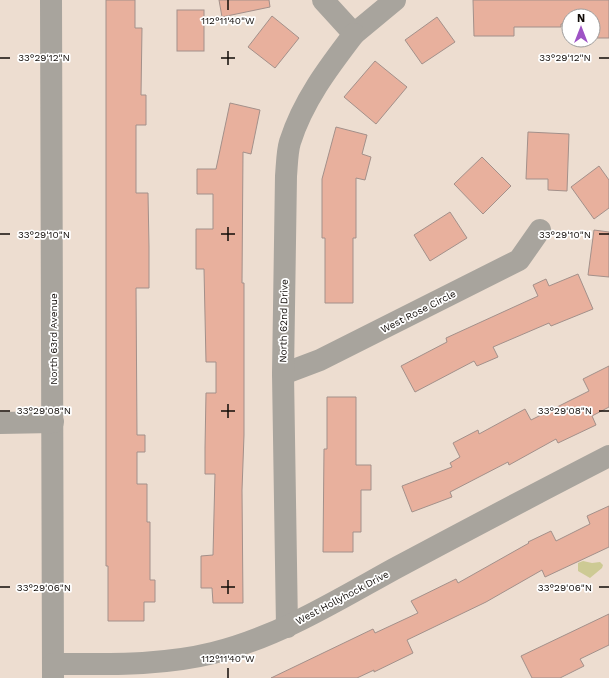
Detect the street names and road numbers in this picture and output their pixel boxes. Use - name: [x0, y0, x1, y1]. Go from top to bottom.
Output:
- street label: North 62nd Drive: [277, 279, 290, 363]
- street label: West Rose Circle: [379, 288, 458, 335]
- street label: North 63rd Avenue: [48, 293, 59, 385]
- street label: West Hollyhock Drive: [294, 568, 391, 627]

